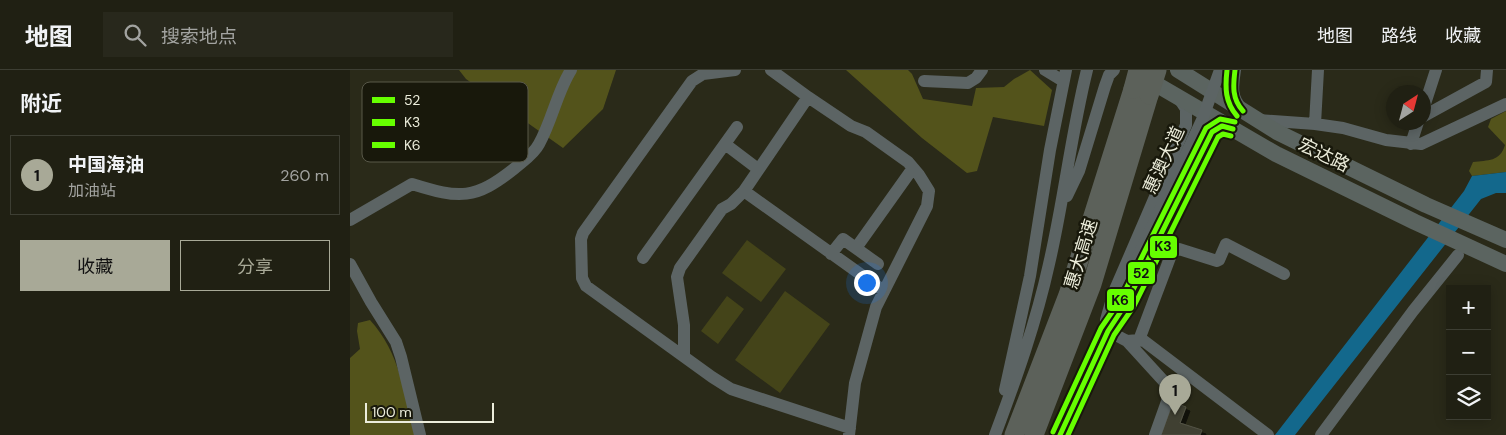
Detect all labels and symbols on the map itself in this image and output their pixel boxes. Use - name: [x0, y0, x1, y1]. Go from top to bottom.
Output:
- legend: [362, 82, 528, 162]
- north arrow: [1386, 85, 1431, 130]
- text: 52: [404, 91, 420, 109]
- text: K3: [404, 113, 420, 131]
- street label: 惠澳大道: [1138, 122, 1190, 198]
- street label: 宏达路: [1294, 132, 1354, 178]
- text: K6: [404, 136, 421, 154]
- street label: 惠大高速: [1059, 216, 1103, 292]
- line badge: K3: [1149, 235, 1178, 259]
- text: K3: [1154, 237, 1172, 255]
- line badge: 52: [1127, 261, 1156, 285]
- text: 52: [1133, 264, 1149, 282]
- your location: [854, 270, 880, 296]
- line badge: K6: [1106, 288, 1135, 312]
- text: K6: [1111, 291, 1129, 309]
- pin: 1: [1159, 374, 1191, 415]
- scale bar: [365, 400, 494, 423]

